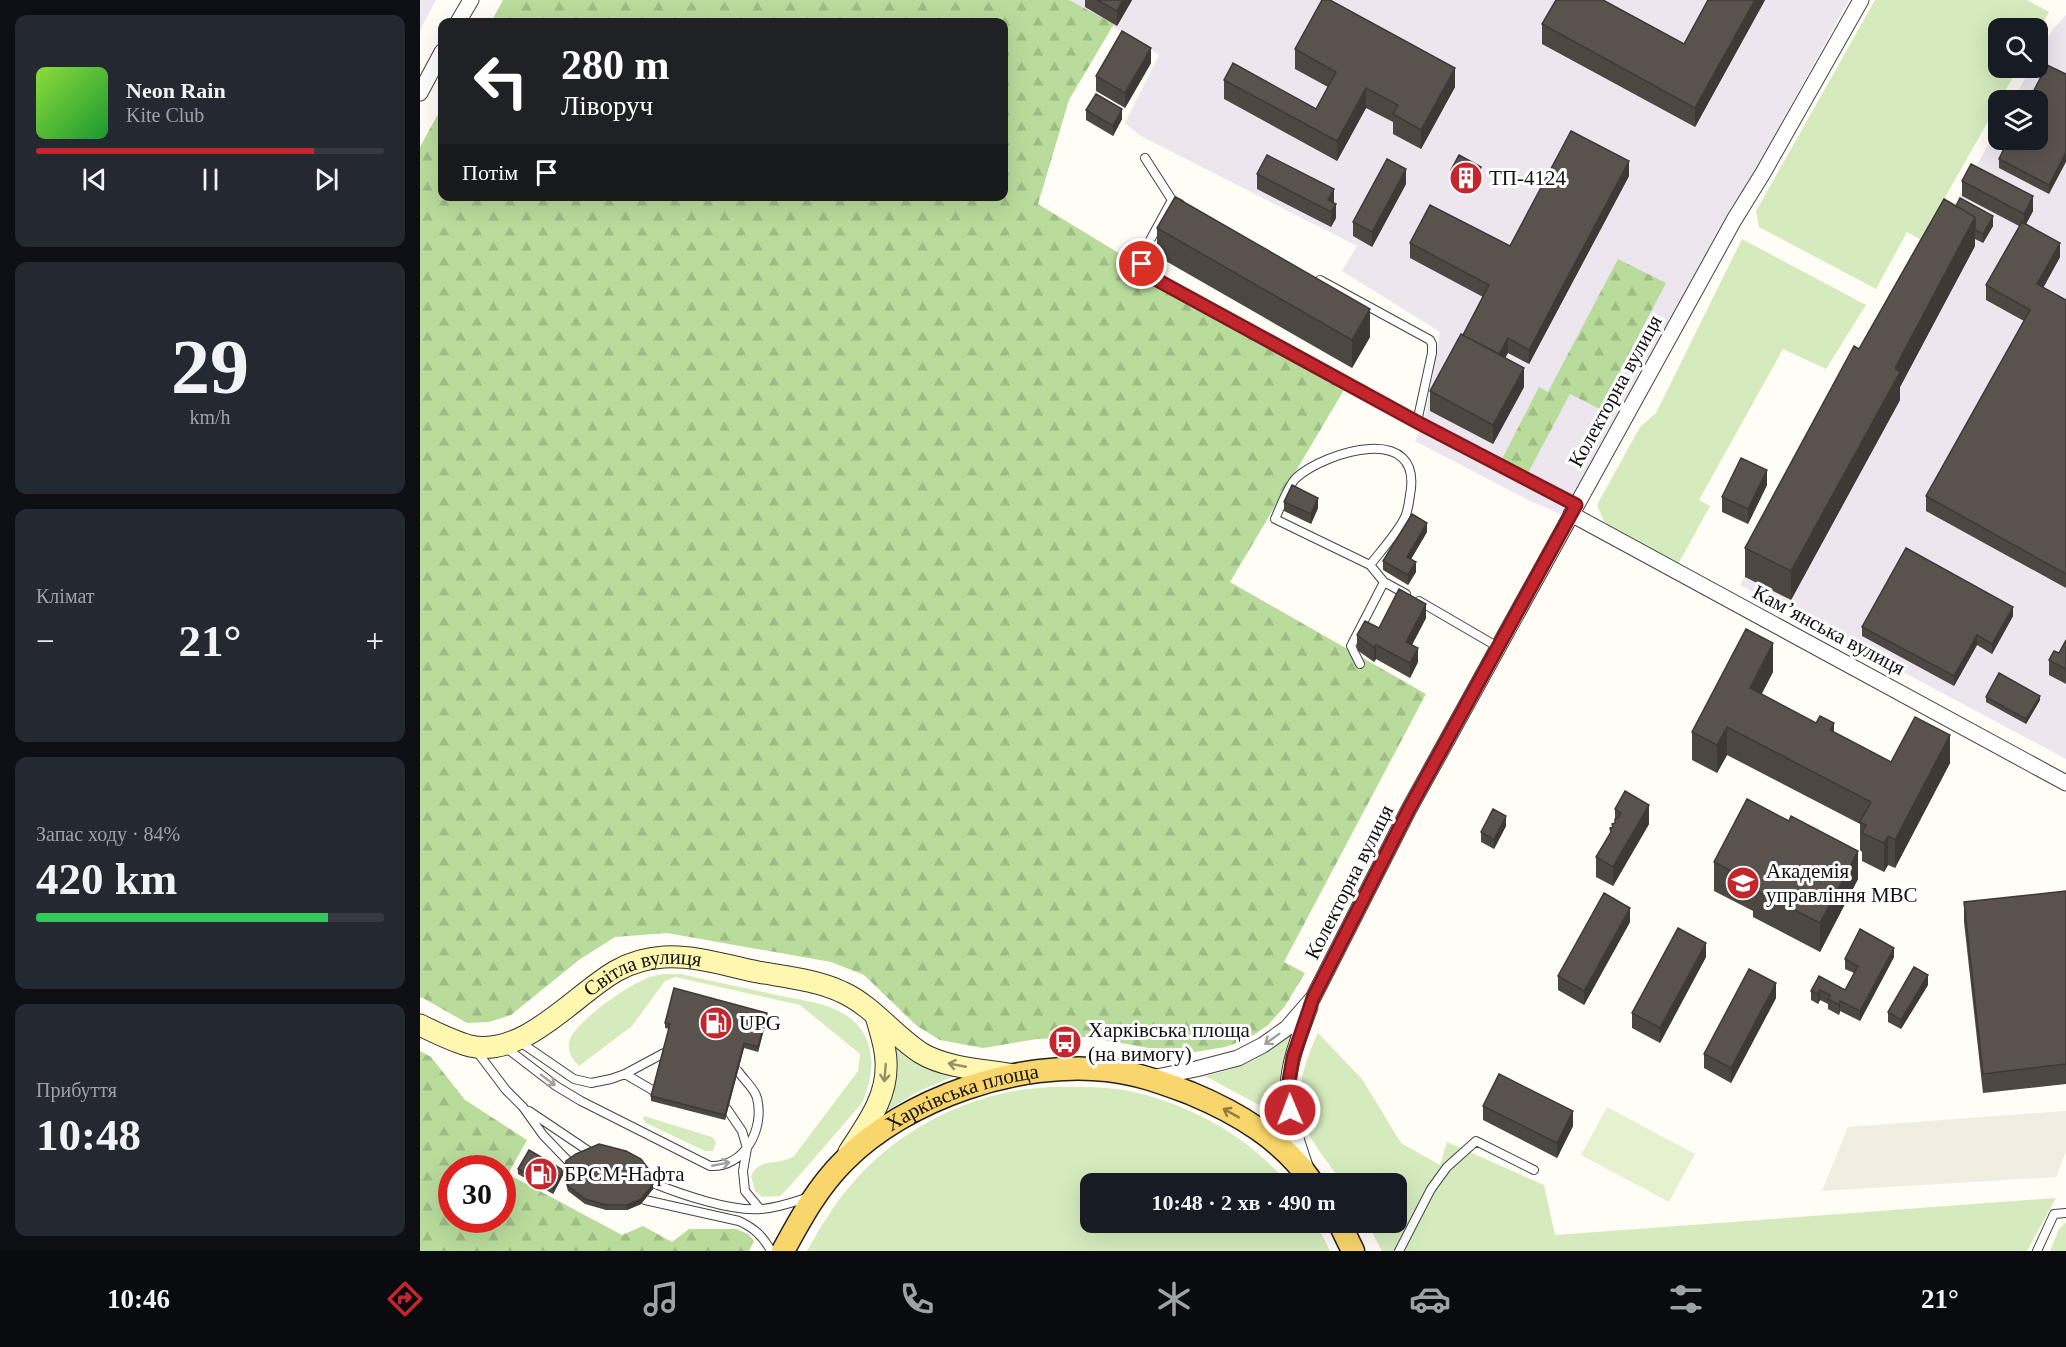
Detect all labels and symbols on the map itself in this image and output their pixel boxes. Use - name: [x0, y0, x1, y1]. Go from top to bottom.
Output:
- building icon: ТП-4124: [1448, 160, 1484, 196]
- place label: ТП-4124: [1489, 166, 1566, 190]
- pin: [1116, 238, 1167, 289]
- street label: Колекторна вулиця: [1563, 311, 1667, 471]
- street label: Камʼянська вулиця: [1749, 580, 1910, 680]
- street label: Колекторна вулиця: [1300, 801, 1398, 963]
- place label: Академія управління МВС: [1766, 859, 1918, 907]
- school or university icon: Академія управління МВС: [1725, 865, 1761, 901]
- street label: Світла вулиця: [579, 945, 704, 1002]
- fuel station icon: UPG: [698, 1005, 734, 1041]
- place label: UPG: [739, 1011, 781, 1035]
- place label: Харківська площа (на вимогу): [1088, 1018, 1251, 1066]
- bus stop icon: Харківська площа (на вимогу): [1047, 1024, 1083, 1060]
- one-way arrow: [1264, 1033, 1280, 1045]
- street label: Харківська площа: [881, 1059, 1041, 1136]
- one-way arrow: [947, 1059, 967, 1070]
- one-way arrow: [879, 1063, 890, 1083]
- one-way arrow: [540, 1074, 556, 1087]
- position arrow: [1258, 1078, 1322, 1142]
- one-way arrow: [1223, 1107, 1240, 1119]
- speed limit sign: 30: [438, 1155, 516, 1233]
- fuel station icon: БРСМ-Нафта: [523, 1156, 559, 1192]
- one-way arrow: [711, 1158, 730, 1169]
- place label: БРСМ-Нафта: [564, 1162, 685, 1186]

